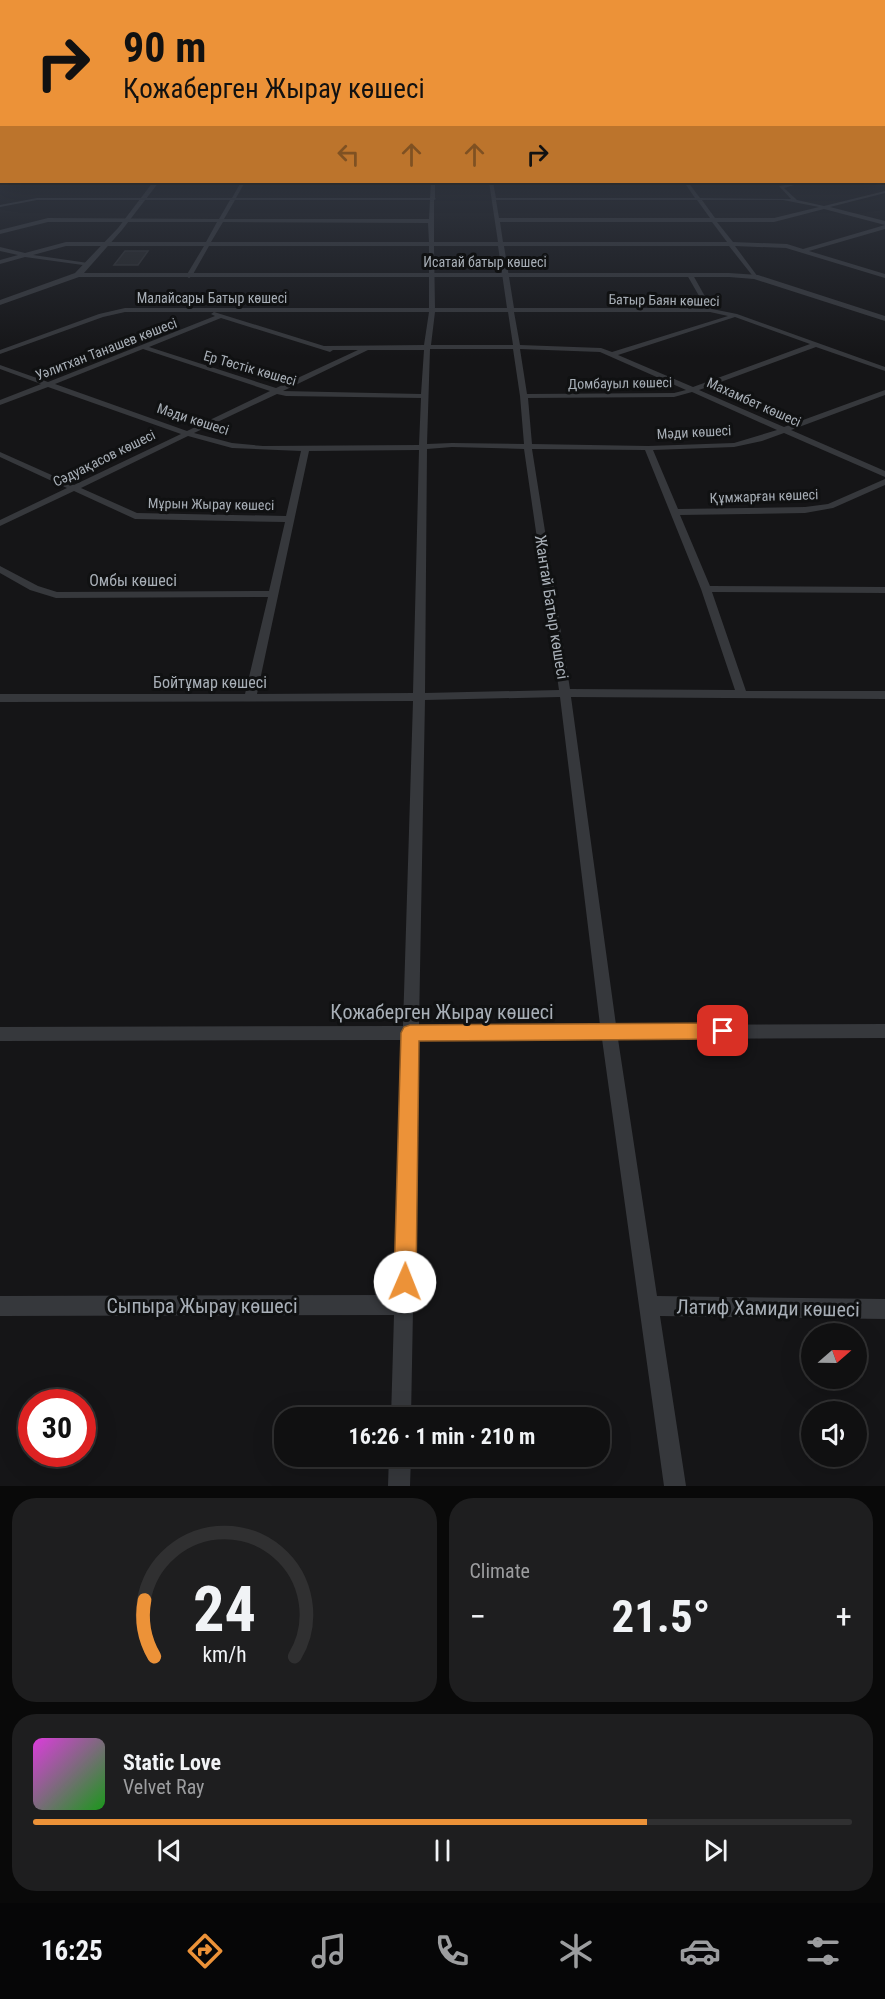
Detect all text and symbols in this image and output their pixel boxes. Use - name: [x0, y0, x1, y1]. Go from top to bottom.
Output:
- text: 90 m: [123, 23, 206, 72]
- icon: right: [24, 24, 102, 102]
- text: Қожаберген Жырау көшесі: [123, 73, 425, 105]
- icon: left: [332, 138, 365, 171]
- icon: ahead: [395, 138, 428, 171]
- icon: ahead: [458, 138, 491, 171]
- icon: right: [521, 138, 554, 171]
- street label: Исатай батыр көшесі: [423, 254, 547, 270]
- street label: Малайсары Батыр көшесі: [137, 290, 287, 306]
- street label: Батыр Баян көшесі: [608, 291, 720, 309]
- street label: Уәлитхан Танашев көшесі: [33, 315, 179, 383]
- street label: Ер Төстік көшесі: [202, 347, 298, 389]
- street label: Домбауыл көшесі: [568, 374, 672, 392]
- street label: Махамбет көшесі: [704, 374, 804, 430]
- street label: Мәди көшесі: [155, 400, 231, 438]
- street label: Мәди көшесі: [656, 422, 732, 442]
- street label: Сәдуақасов көшесі: [50, 426, 158, 490]
- street label: Құмжарған көшесі: [709, 486, 819, 506]
- street label: Мұрын Жырау көшесі: [148, 495, 274, 513]
- street label: Жантай Батыр көшесі: [531, 534, 572, 680]
- street label: Омбы көшесі: [89, 571, 177, 590]
- street label: Бойтұмар көшесі: [153, 673, 267, 692]
- street label: Қожаберген Жырау көшесі: [330, 1000, 554, 1024]
- pin: [697, 1005, 748, 1056]
- icon: arrive: [706, 1014, 739, 1047]
- position arrow: [373, 1250, 437, 1314]
- street label: Сыпыра Жырау көшесі: [106, 1294, 298, 1318]
- street label: Латиф Хамиди көшесі: [676, 1294, 860, 1322]
- north arrow: [801, 1323, 867, 1389]
- map controls: [801, 1323, 867, 1467]
- speed limit sign: 30: [18, 1389, 96, 1467]
- button: sound: [801, 1401, 867, 1467]
- text: 16:26 · 1 min · 210 m: [349, 1424, 535, 1449]
- text: Climate: [470, 1559, 530, 1583]
- text: 24: [193, 1573, 256, 1646]
- text: 21.5°: [611, 1590, 710, 1643]
- text: −: [470, 1597, 486, 1636]
- text: +: [836, 1597, 852, 1636]
- text: km/h: [202, 1642, 246, 1667]
- text: Static Love: [123, 1750, 221, 1775]
- text: Velvet Ray: [123, 1775, 204, 1799]
- icon: previous: [153, 1834, 186, 1867]
- icon: pause: [426, 1834, 459, 1867]
- icon: next: [699, 1834, 732, 1867]
- icon: directions: [184, 1930, 226, 1972]
- icon: music: [308, 1930, 350, 1972]
- icon: phone: [431, 1930, 473, 1972]
- icon: climate: [555, 1930, 597, 1972]
- icon: car: [679, 1930, 721, 1972]
- icon: filters: [802, 1930, 844, 1972]
- text: 16:25: [41, 1935, 103, 1967]

